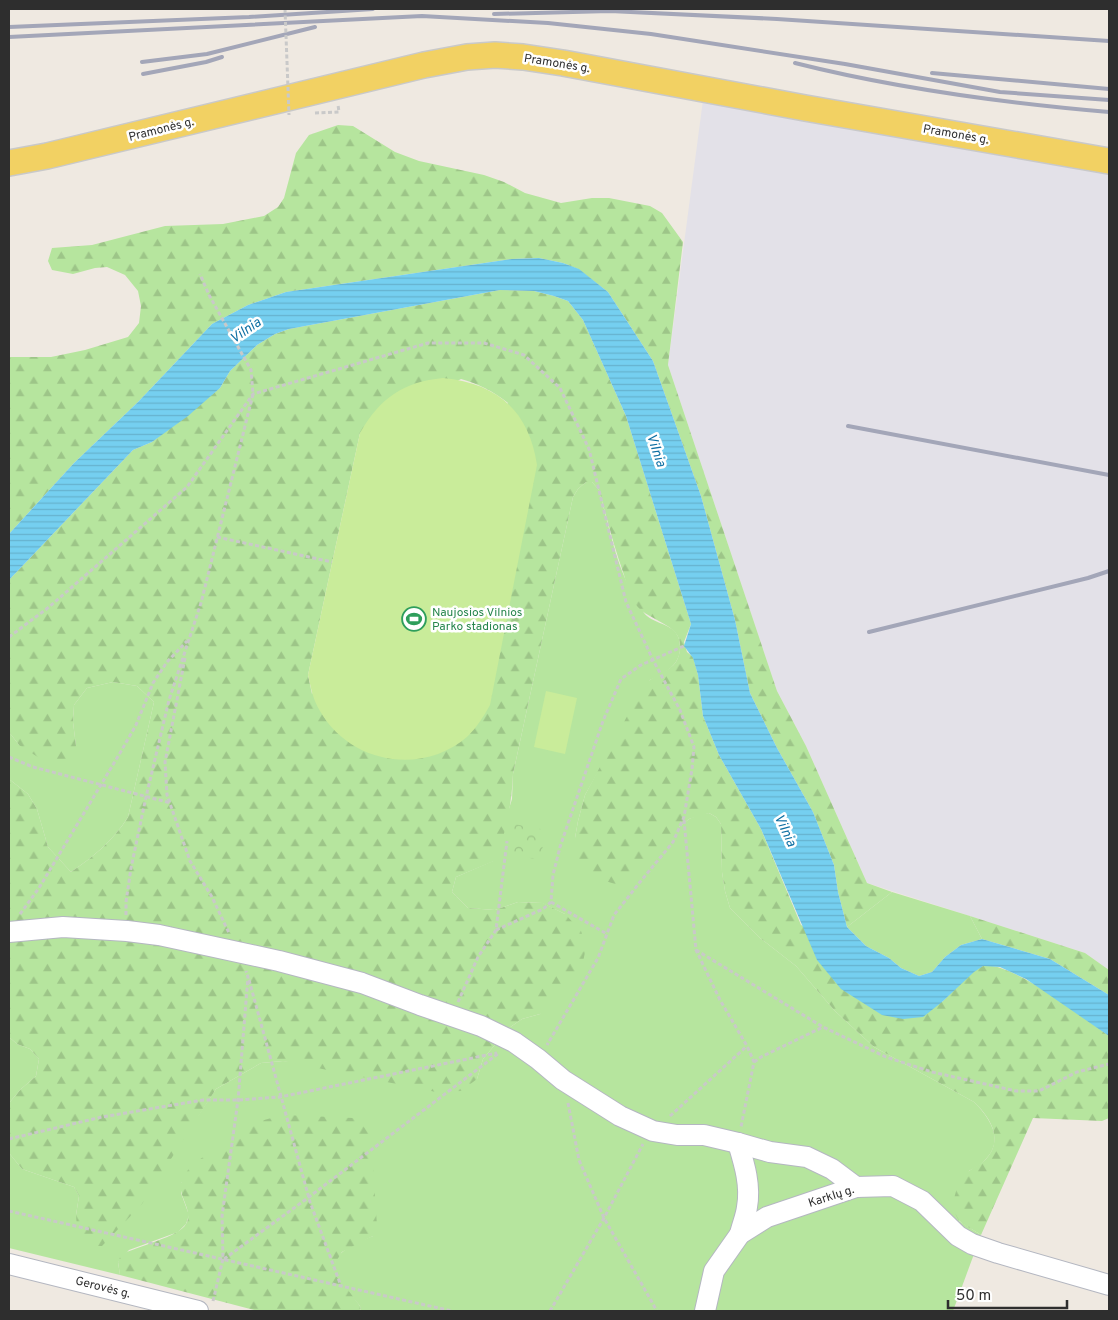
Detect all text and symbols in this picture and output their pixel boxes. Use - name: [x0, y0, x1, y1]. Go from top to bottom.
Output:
- street label: Pramonės g.: [523, 51, 591, 77]
- street label: Pramonės g.: [127, 114, 196, 146]
- street label: Pramonės g.: [922, 121, 990, 149]
- water label: Vilnia: [227, 314, 265, 348]
- water label: Vilnia: [642, 432, 669, 470]
- place label: Naujosios Vilnios Parko stadionas: [432, 605, 523, 635]
- sports icon: Naujosios Vilnios Parko stadionas: [401, 606, 427, 632]
- water label: Vilnia: [770, 812, 800, 850]
- street label: Karklų g.: [806, 1182, 857, 1212]
- street label: Gerovės g.: [73, 1273, 132, 1303]
- scale bar: [948, 1278, 1067, 1310]
- text: 50 m: [956, 1287, 991, 1306]

